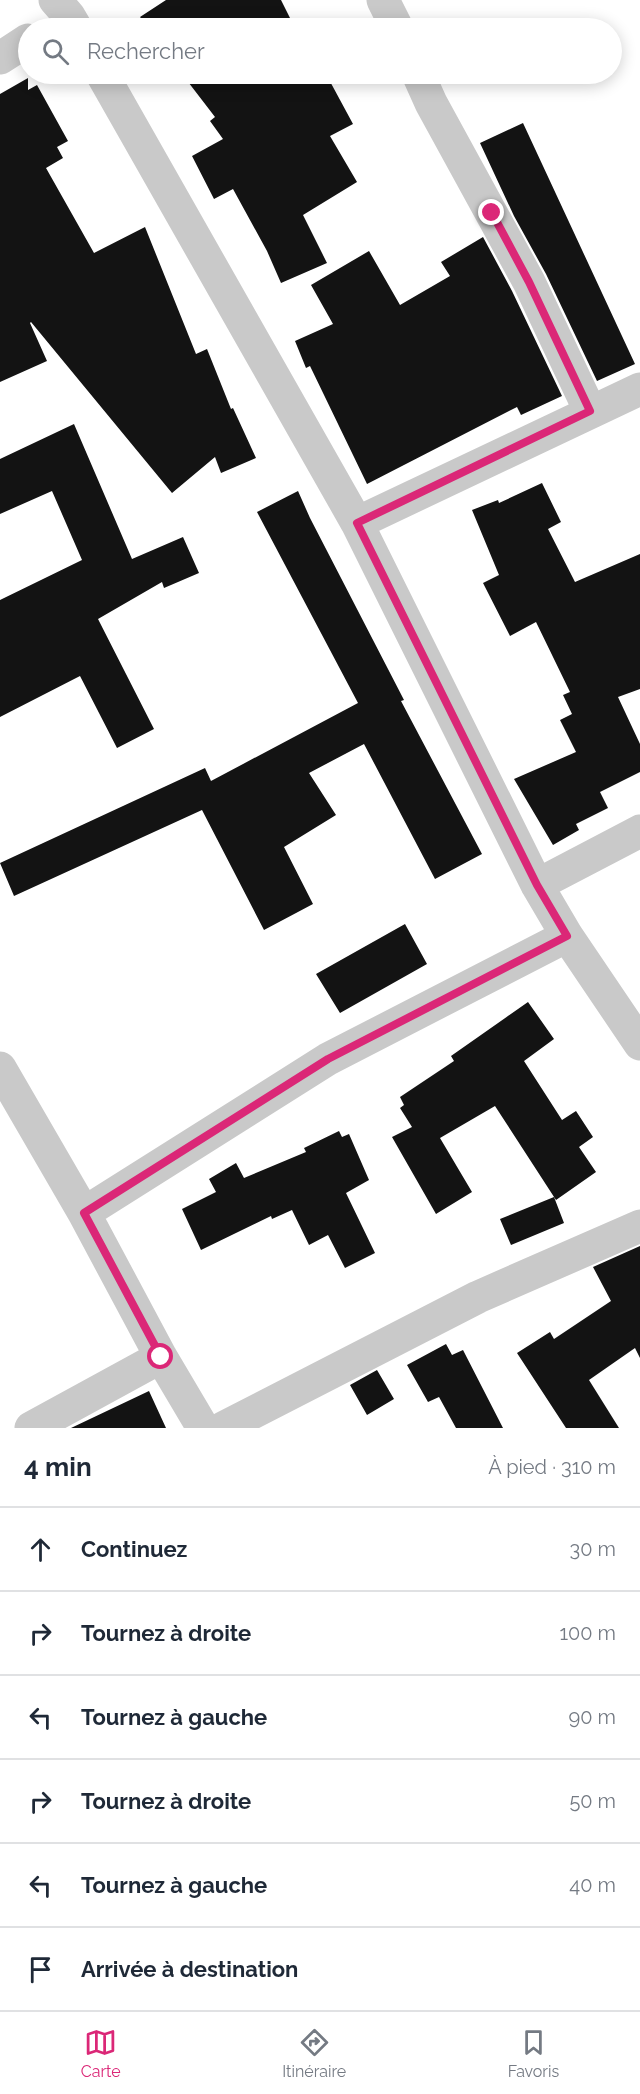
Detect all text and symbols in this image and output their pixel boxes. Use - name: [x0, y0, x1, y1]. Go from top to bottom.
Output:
- search box: [18, 18, 622, 84]
- icon: search: [39, 35, 72, 68]
- text: Rechercher: [87, 38, 205, 64]
- route end: [478, 199, 504, 225]
- route start: [147, 1343, 173, 1369]
- text: 4 min: [24, 1452, 92, 1482]
- text: À pied · 310 m: [488, 1455, 616, 1479]
- icon: ahead: [24, 1533, 57, 1566]
- text: Continuez: [81, 1536, 187, 1562]
- text: 30 m: [570, 1537, 616, 1561]
- icon: right: [24, 1617, 57, 1650]
- text: Tournez à droite: [81, 1620, 251, 1646]
- text: 100 m: [559, 1621, 616, 1645]
- icon: left: [24, 1701, 57, 1734]
- text: Tournez à gauche: [81, 1704, 267, 1730]
- text: 90 m: [569, 1705, 616, 1729]
- icon: right: [24, 1785, 57, 1818]
- text: Tournez à droite: [81, 1788, 251, 1814]
- text: 50 m: [569, 1789, 616, 1813]
- icon: left: [24, 1869, 57, 1902]
- text: Tournez à gauche: [81, 1872, 267, 1898]
- text: 40 m: [569, 1873, 616, 1897]
- icon: arrive: [24, 1953, 57, 1986]
- text: Arrivée à destination: [81, 1956, 298, 1982]
- tab: Carte: [81, 2026, 121, 2081]
- tab: Itinéraire: [282, 2026, 346, 2081]
- tab: Favoris: [508, 2026, 559, 2081]

